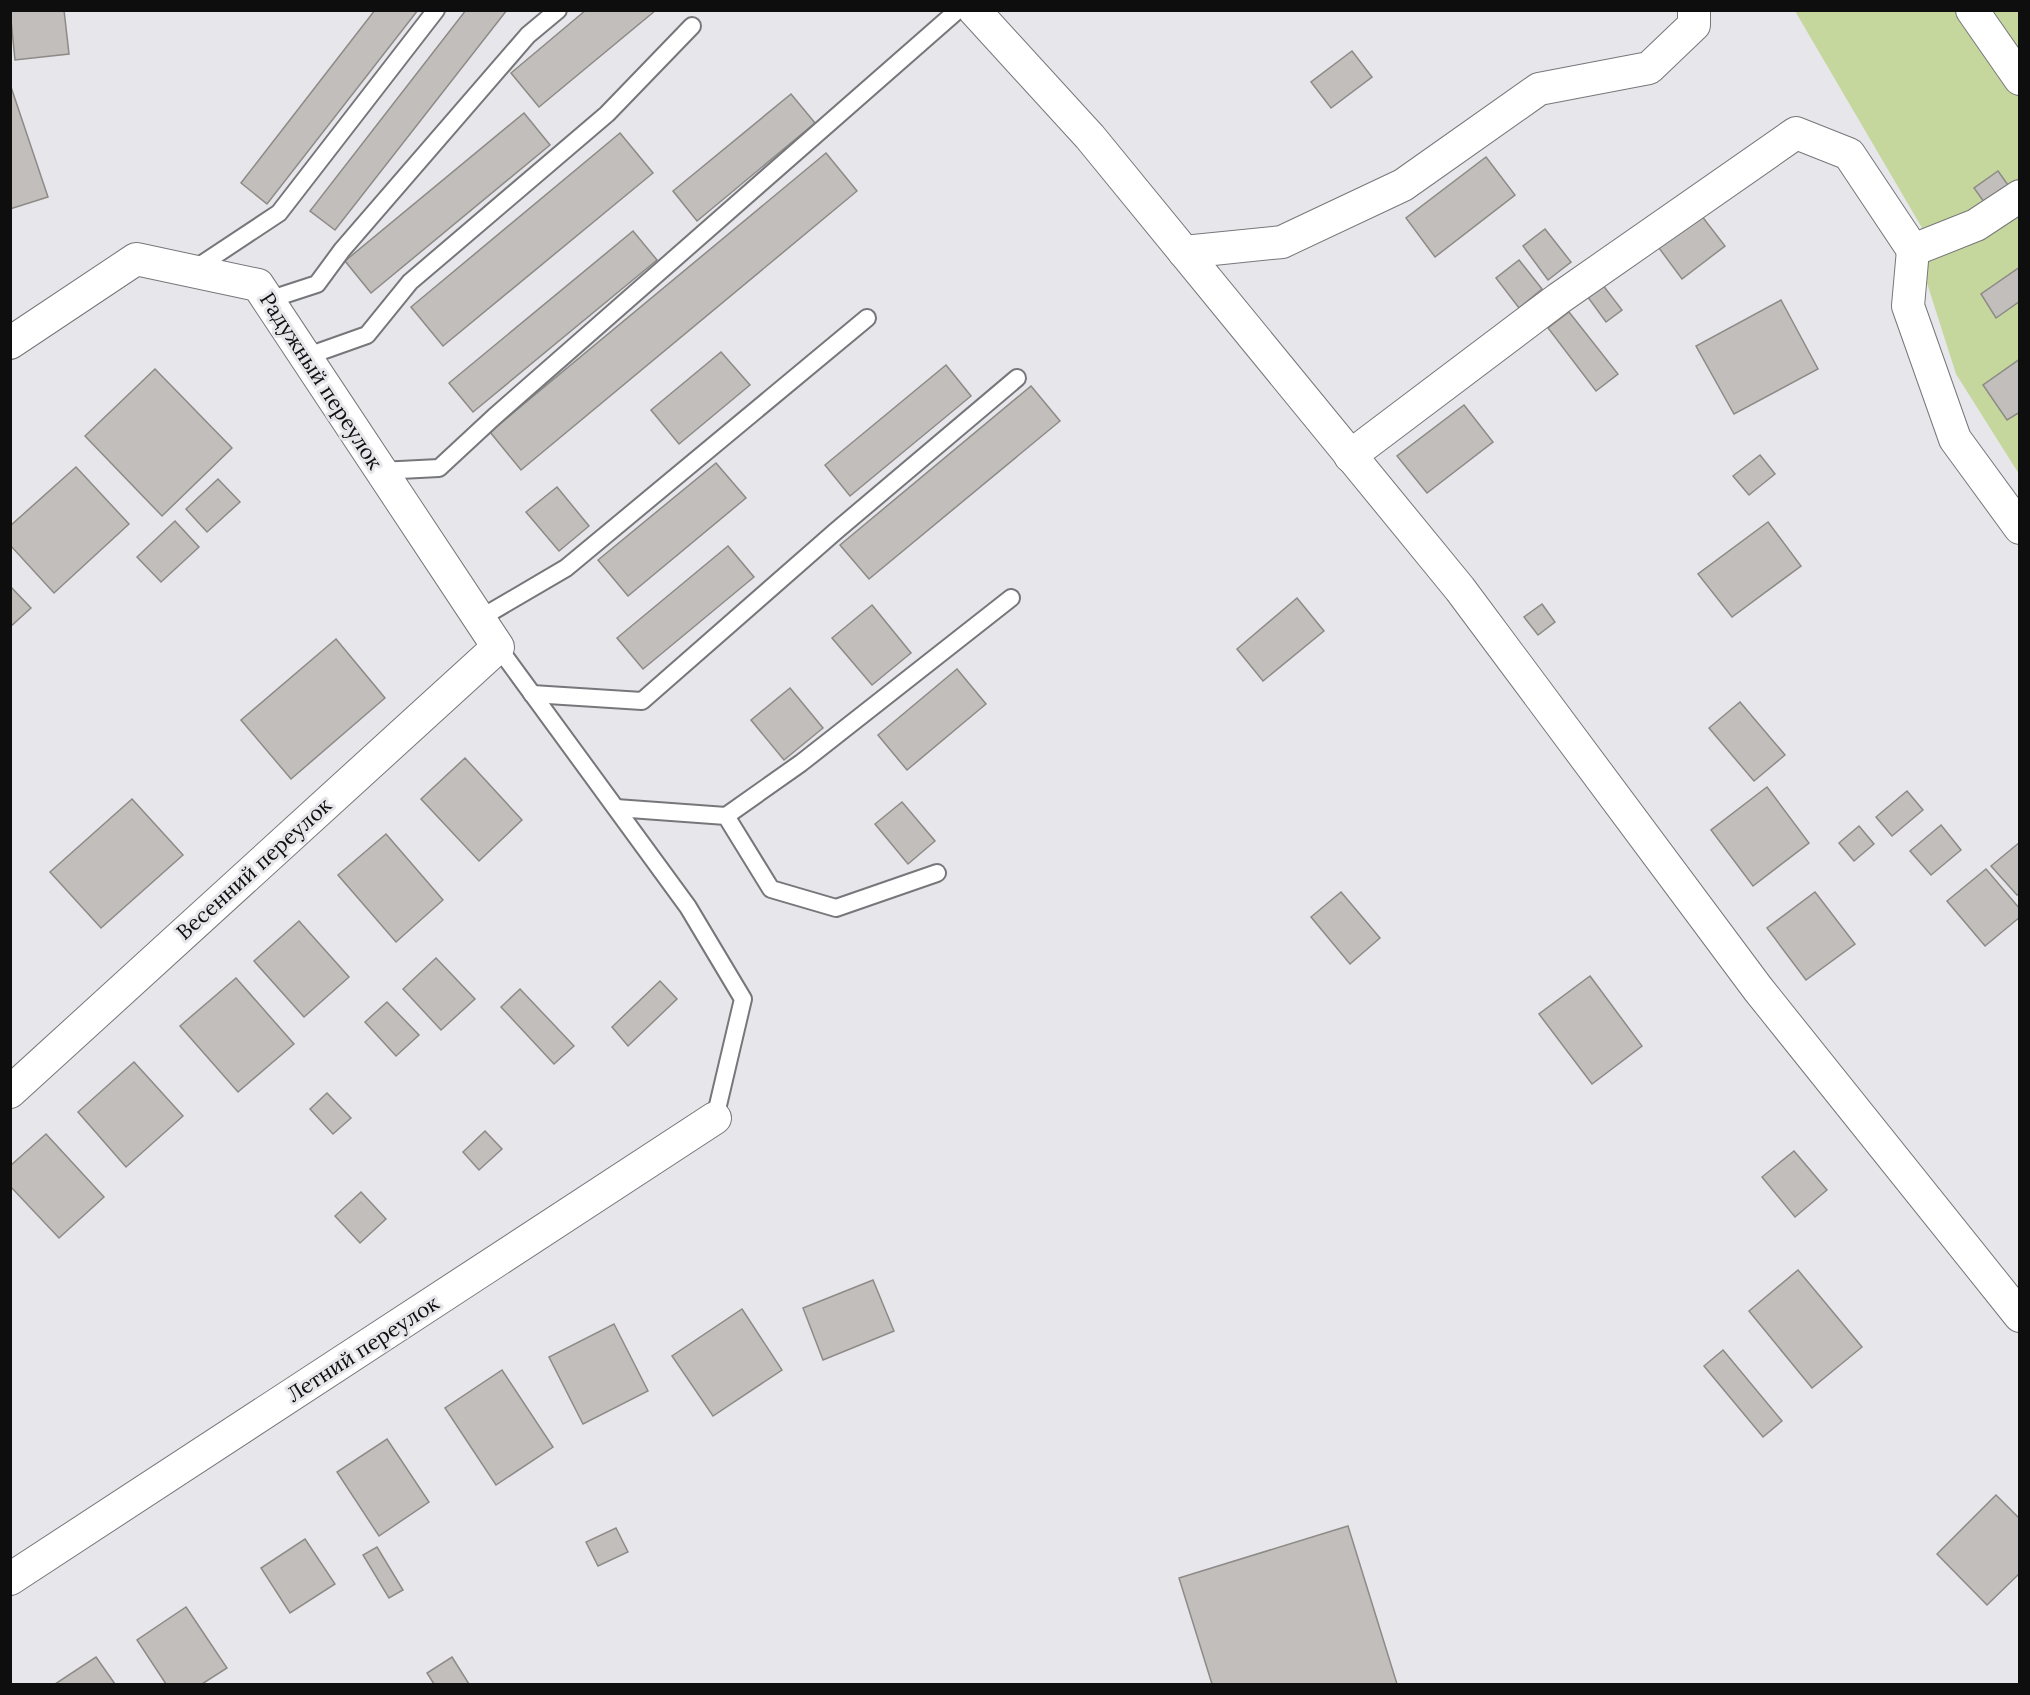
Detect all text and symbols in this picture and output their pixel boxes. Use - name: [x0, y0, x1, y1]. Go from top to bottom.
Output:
- street label: Радужный переулок: [254, 287, 389, 475]
- street label: Весенний переулок: [170, 791, 338, 946]
- street label: Летний переулок: [282, 1289, 445, 1408]

